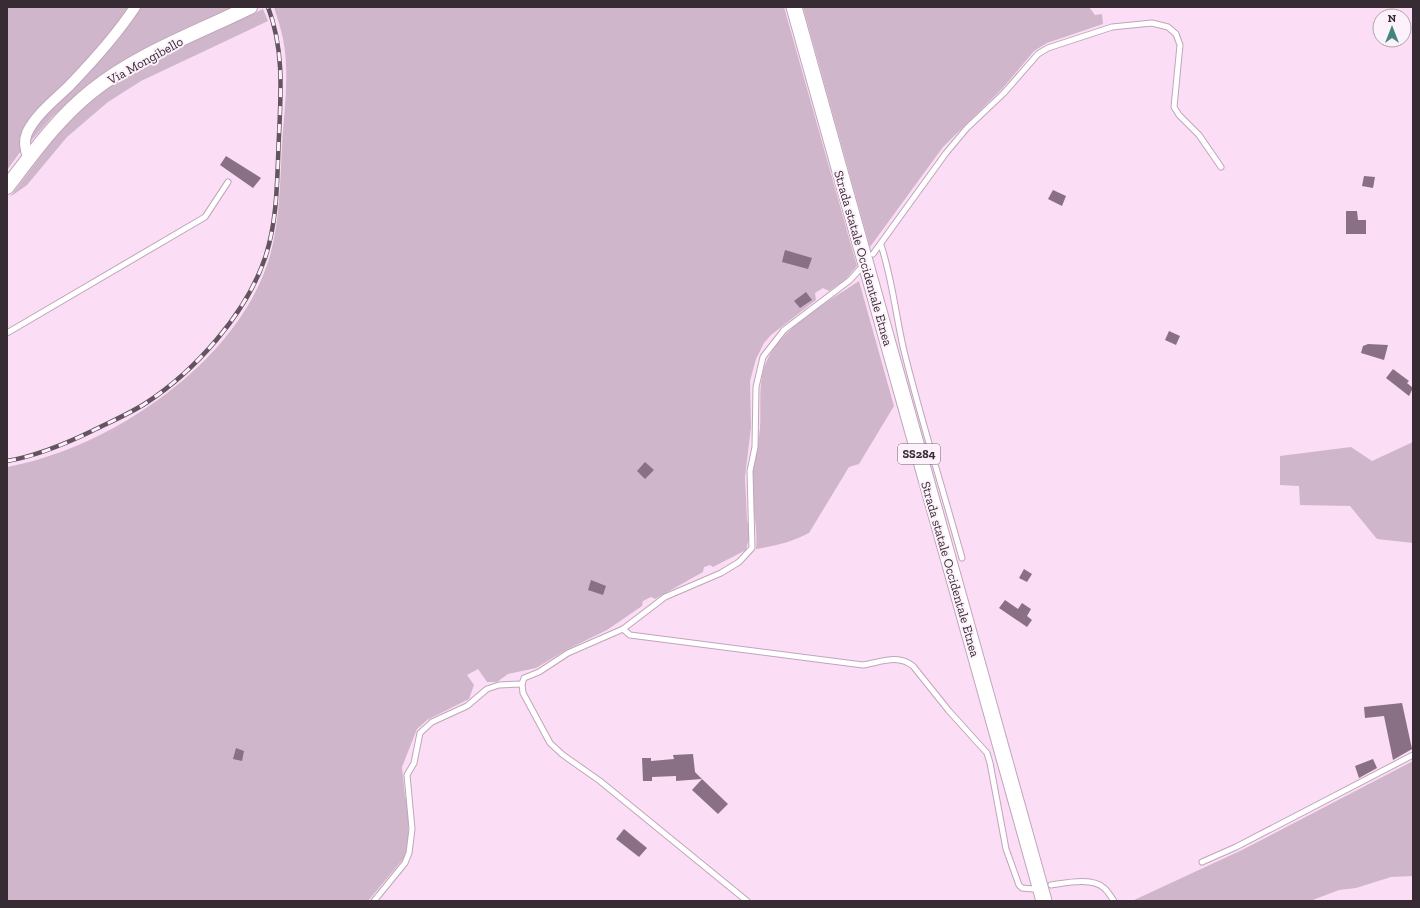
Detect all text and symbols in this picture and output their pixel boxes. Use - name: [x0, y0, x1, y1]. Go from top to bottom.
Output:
- north arrow: [1372, 8, 1412, 48]
- text: N: [1388, 12, 1397, 25]
- street label: Via Mongibello: [104, 33, 186, 88]
- street label: Strada statale Occidentale Etnea: [831, 169, 896, 348]
- road number: SS284: [898, 444, 940, 464]
- street label: Strada statale Occidentale Etnea: [918, 480, 983, 659]

